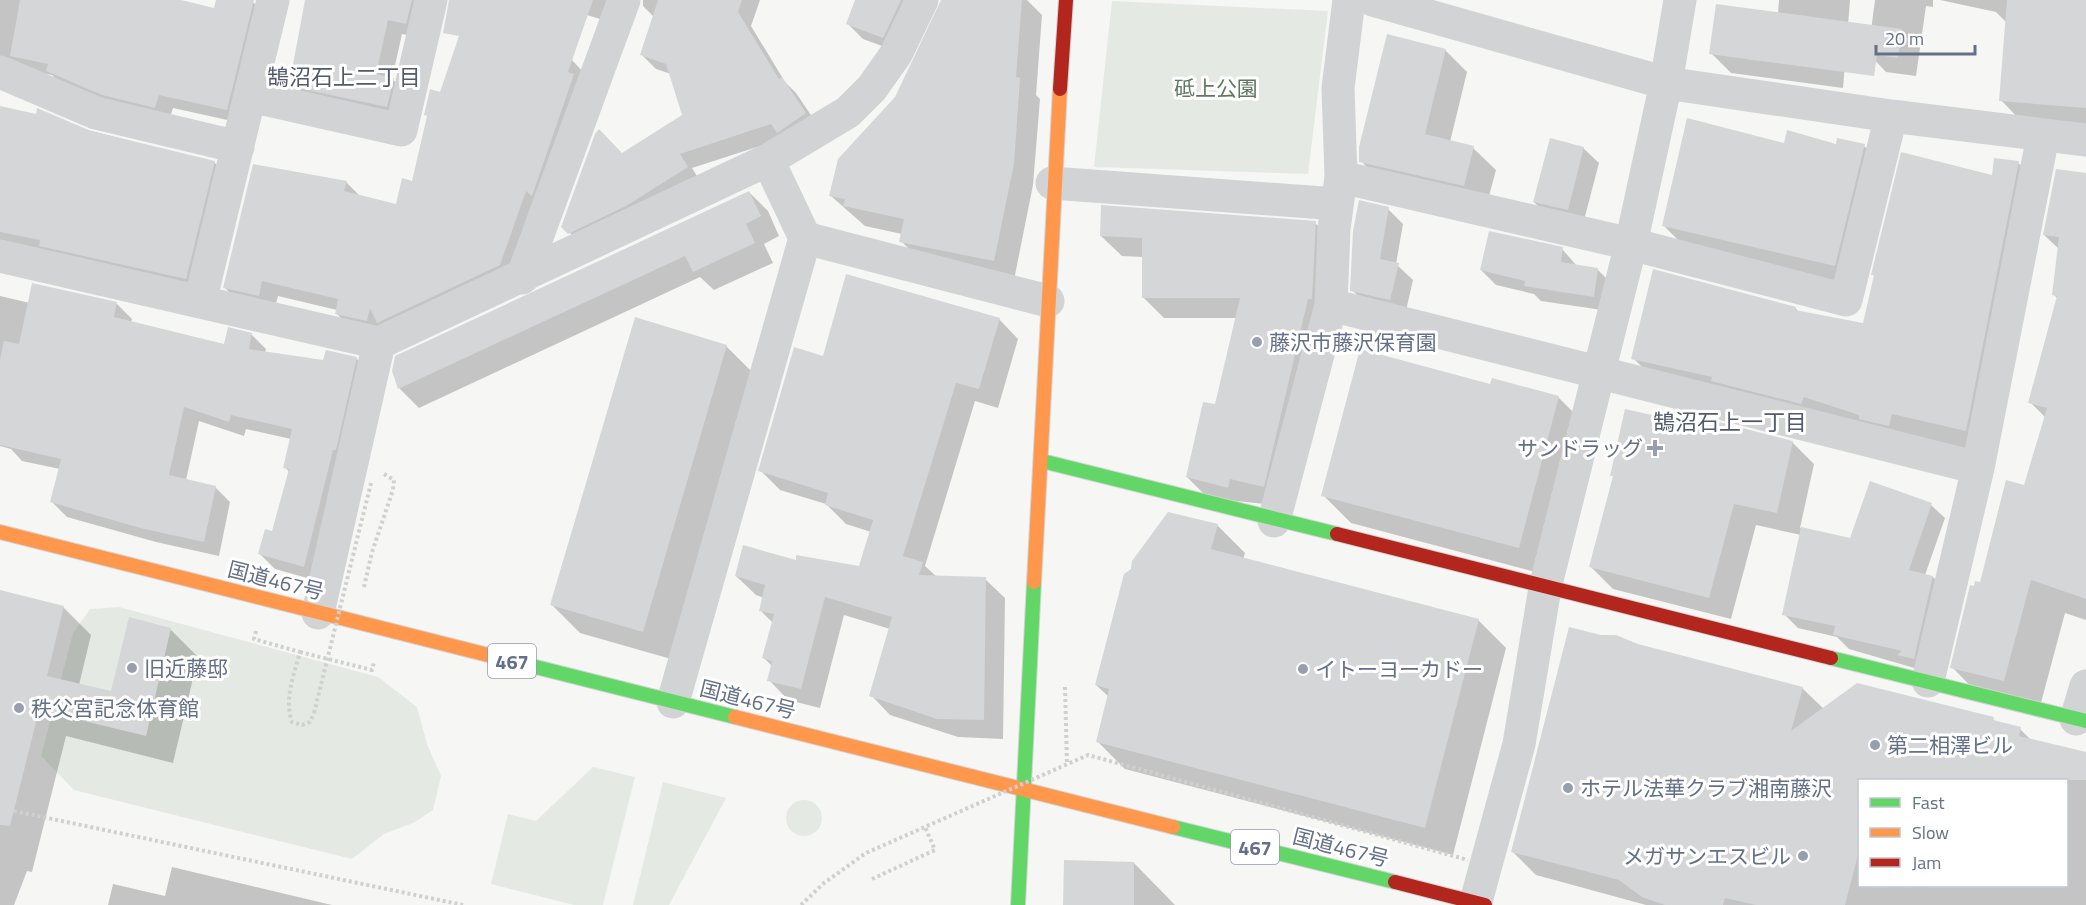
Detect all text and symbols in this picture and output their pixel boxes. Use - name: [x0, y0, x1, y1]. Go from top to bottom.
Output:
- scale bar: [1876, 18, 1975, 56]
- text: 20 m: [1885, 25, 1924, 52]
- district label: 鵠沼石上二丁目: [267, 60, 421, 94]
- park label: 砥上公園: [1174, 72, 1258, 104]
- place label: 藤沢市藤沢保育園: [1269, 326, 1437, 358]
- marker: 藤沢市藤沢保育園: [1250, 335, 1264, 349]
- district label: 鵠沼石上一丁目: [1653, 405, 1807, 439]
- place label: サンドラッグ: [1517, 432, 1643, 464]
- marker: サンドラッグ: [1648, 441, 1662, 455]
- street label: 国道467号: [224, 553, 328, 607]
- road number: 467: [488, 644, 536, 678]
- place label: 旧近藤邸: [144, 652, 228, 684]
- place label: イトーヨーカドー: [1315, 653, 1483, 685]
- marker: 旧近藤邸: [125, 661, 139, 675]
- marker: イトーヨーカドー: [1296, 662, 1310, 676]
- street label: 国道467号: [696, 672, 800, 726]
- place label: 秩父宮記念体育館: [31, 692, 199, 724]
- marker: 秩父宮記念体育館: [12, 701, 26, 715]
- place label: 第二相澤ビル: [1887, 729, 2013, 761]
- marker: 第二相澤ビル: [1868, 738, 1882, 752]
- place label: ホテル法華クラブ湘南藤沢: [1580, 772, 1832, 804]
- legend: [1858, 779, 2068, 887]
- marker: ホテル法華クラブ湘南藤沢: [1561, 781, 1575, 795]
- text: Fast: [1912, 789, 1945, 816]
- text: Slow: [1912, 819, 1949, 846]
- street label: 国道467号: [1289, 820, 1393, 874]
- road number: 467: [1231, 830, 1279, 864]
- place label: メガサンエスビル: [1623, 840, 1791, 872]
- marker: メガサンエスビル: [1796, 849, 1810, 863]
- text: Jam: [1912, 849, 1941, 876]

